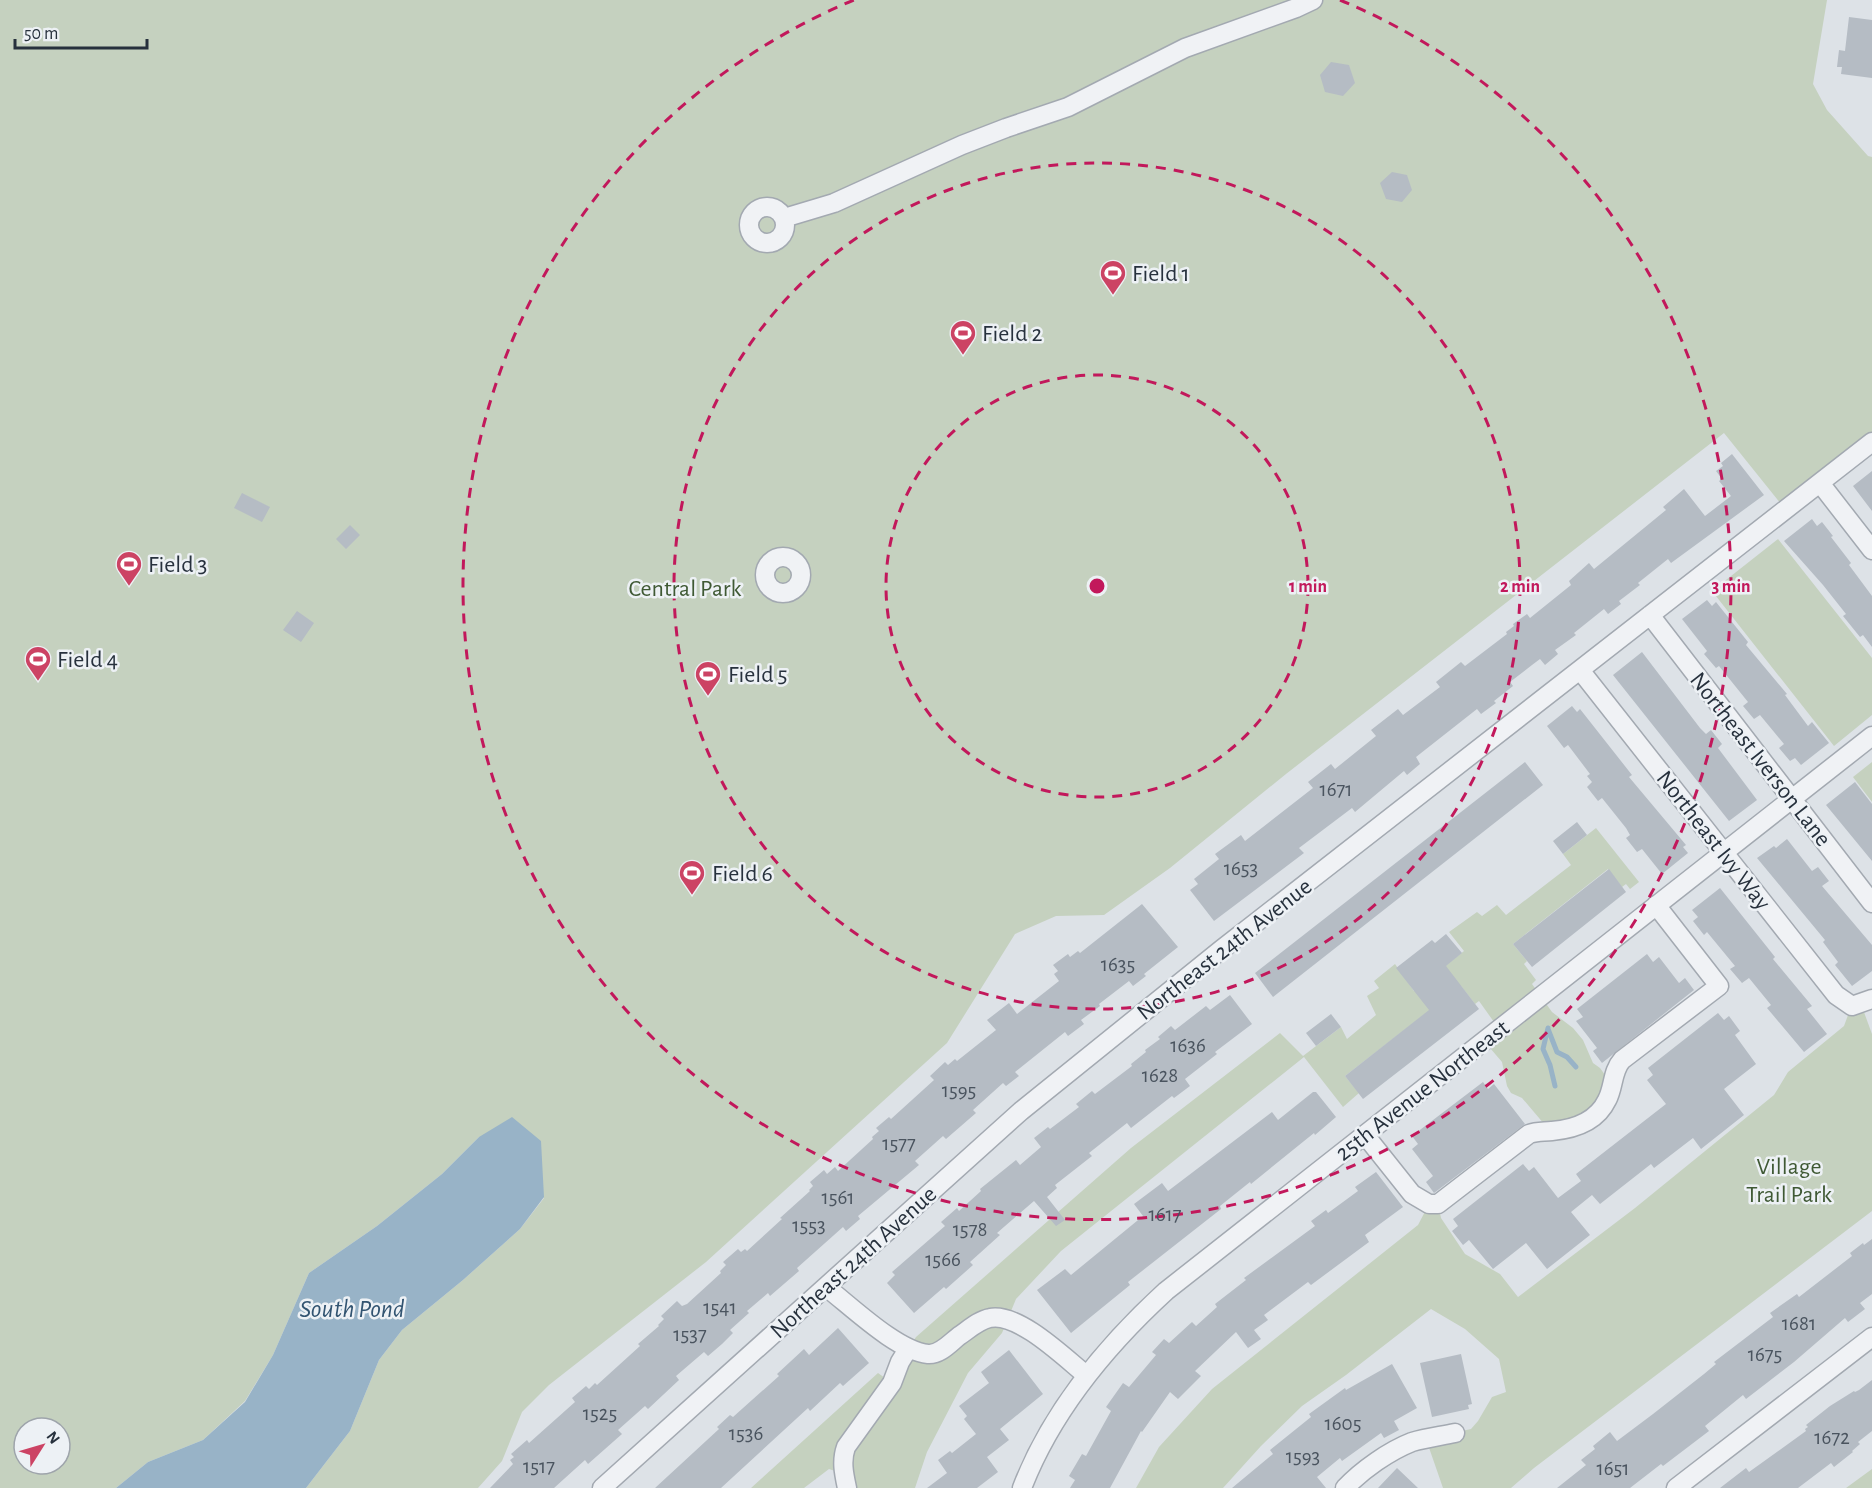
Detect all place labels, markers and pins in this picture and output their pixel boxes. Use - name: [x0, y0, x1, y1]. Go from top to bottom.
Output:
- sports icon: Field 1: [1098, 258, 1128, 296]
- place label: Field 1: [1132, 262, 1190, 286]
- sports icon: Field 2: [948, 318, 978, 356]
- place label: Field 2: [982, 322, 1043, 346]
- sports icon: Field 3: [114, 549, 144, 587]
- place label: Field 3: [148, 553, 208, 577]
- centre of rings: [1087, 576, 1107, 596]
- sports icon: Field 4: [23, 644, 53, 682]
- place label: Field 4: [57, 648, 118, 672]
- sports icon: Field 5: [693, 659, 723, 697]
- place label: Field 5: [728, 663, 788, 687]
- sports icon: Field 6: [677, 858, 707, 896]
- place label: Field 6: [712, 862, 773, 886]

